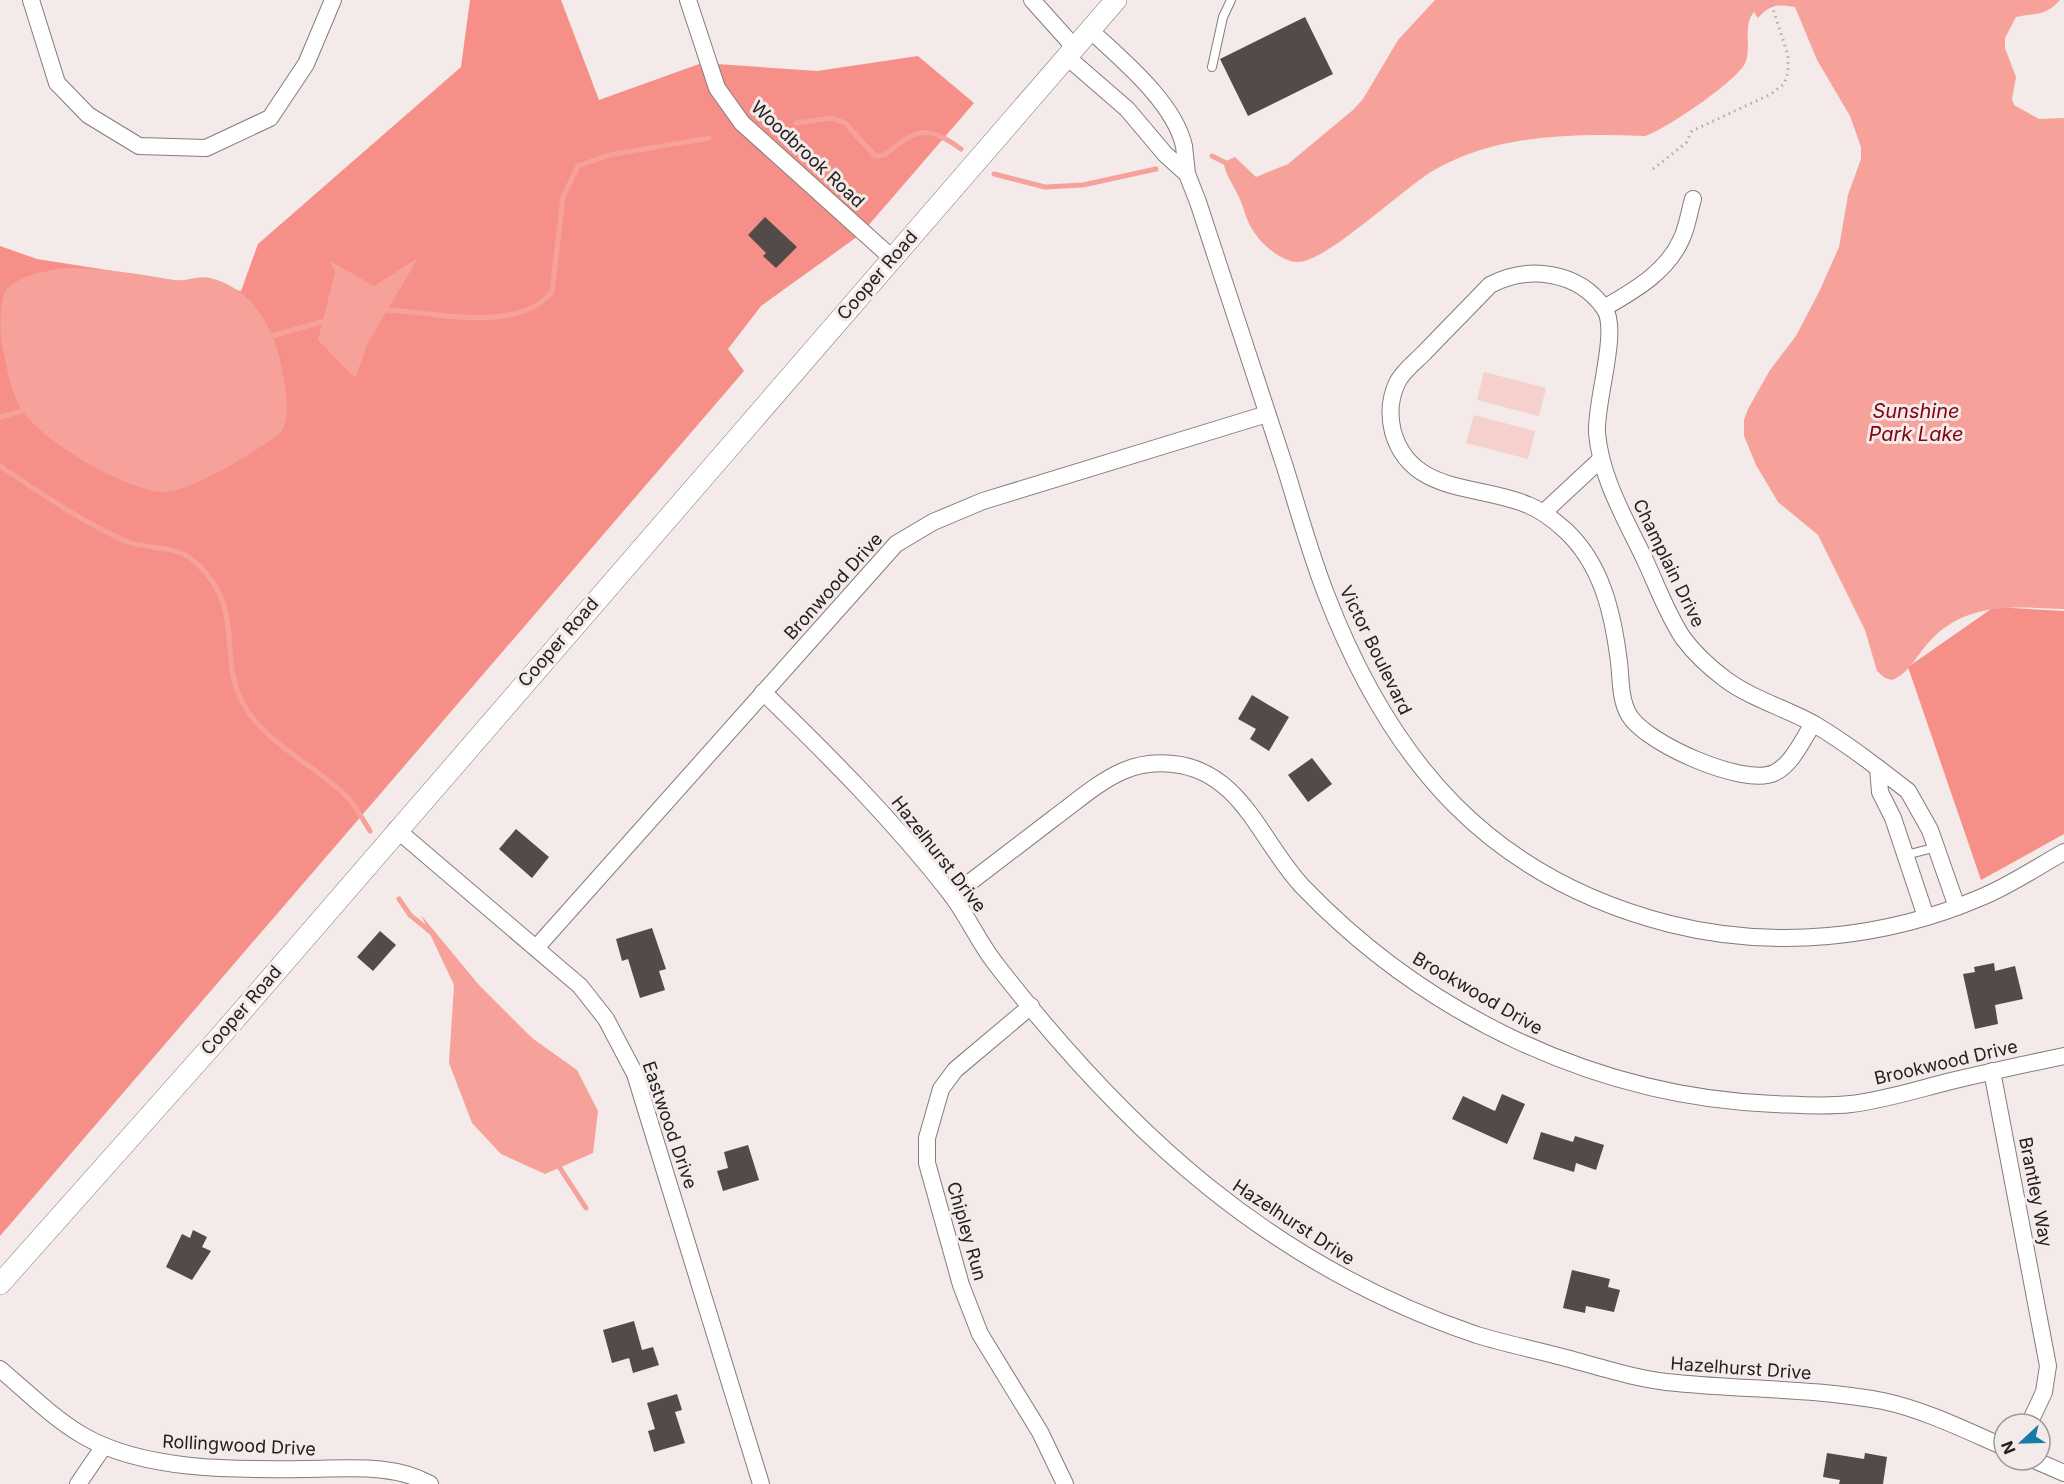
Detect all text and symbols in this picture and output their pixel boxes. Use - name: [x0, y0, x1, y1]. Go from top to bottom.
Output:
- street label: Woodbrook Road: [747, 96, 869, 212]
- street label: Cooper Road: [832, 226, 922, 324]
- water label: Sunshine Park Lake: [1868, 399, 1964, 446]
- street label: Champlain Drive: [1629, 496, 1709, 630]
- street label: Bronwood Drive: [780, 528, 886, 644]
- street label: Victor Boulevard: [1336, 582, 1416, 718]
- street label: Cooper Road: [513, 593, 603, 691]
- street label: Hazelhurst Drive: [887, 792, 991, 916]
- street label: Brookwood Drive: [1409, 947, 1547, 1039]
- street label: Cooper Road: [196, 961, 286, 1059]
- street label: Brookwood Drive: [1872, 1035, 2020, 1089]
- street label: Eastwood Drive: [638, 1059, 702, 1191]
- street label: Brantley Way: [2015, 1135, 2057, 1249]
- street label: Hazelhurst Drive: [1229, 1175, 1359, 1269]
- street label: Chipley Run: [943, 1179, 991, 1283]
- street label: Hazelhurst Drive: [1670, 1353, 1812, 1383]
- north arrow: [1992, 1412, 2052, 1472]
- street label: Rollingwood Drive: [162, 1430, 316, 1460]
- text: N: [1997, 1438, 2020, 1457]

